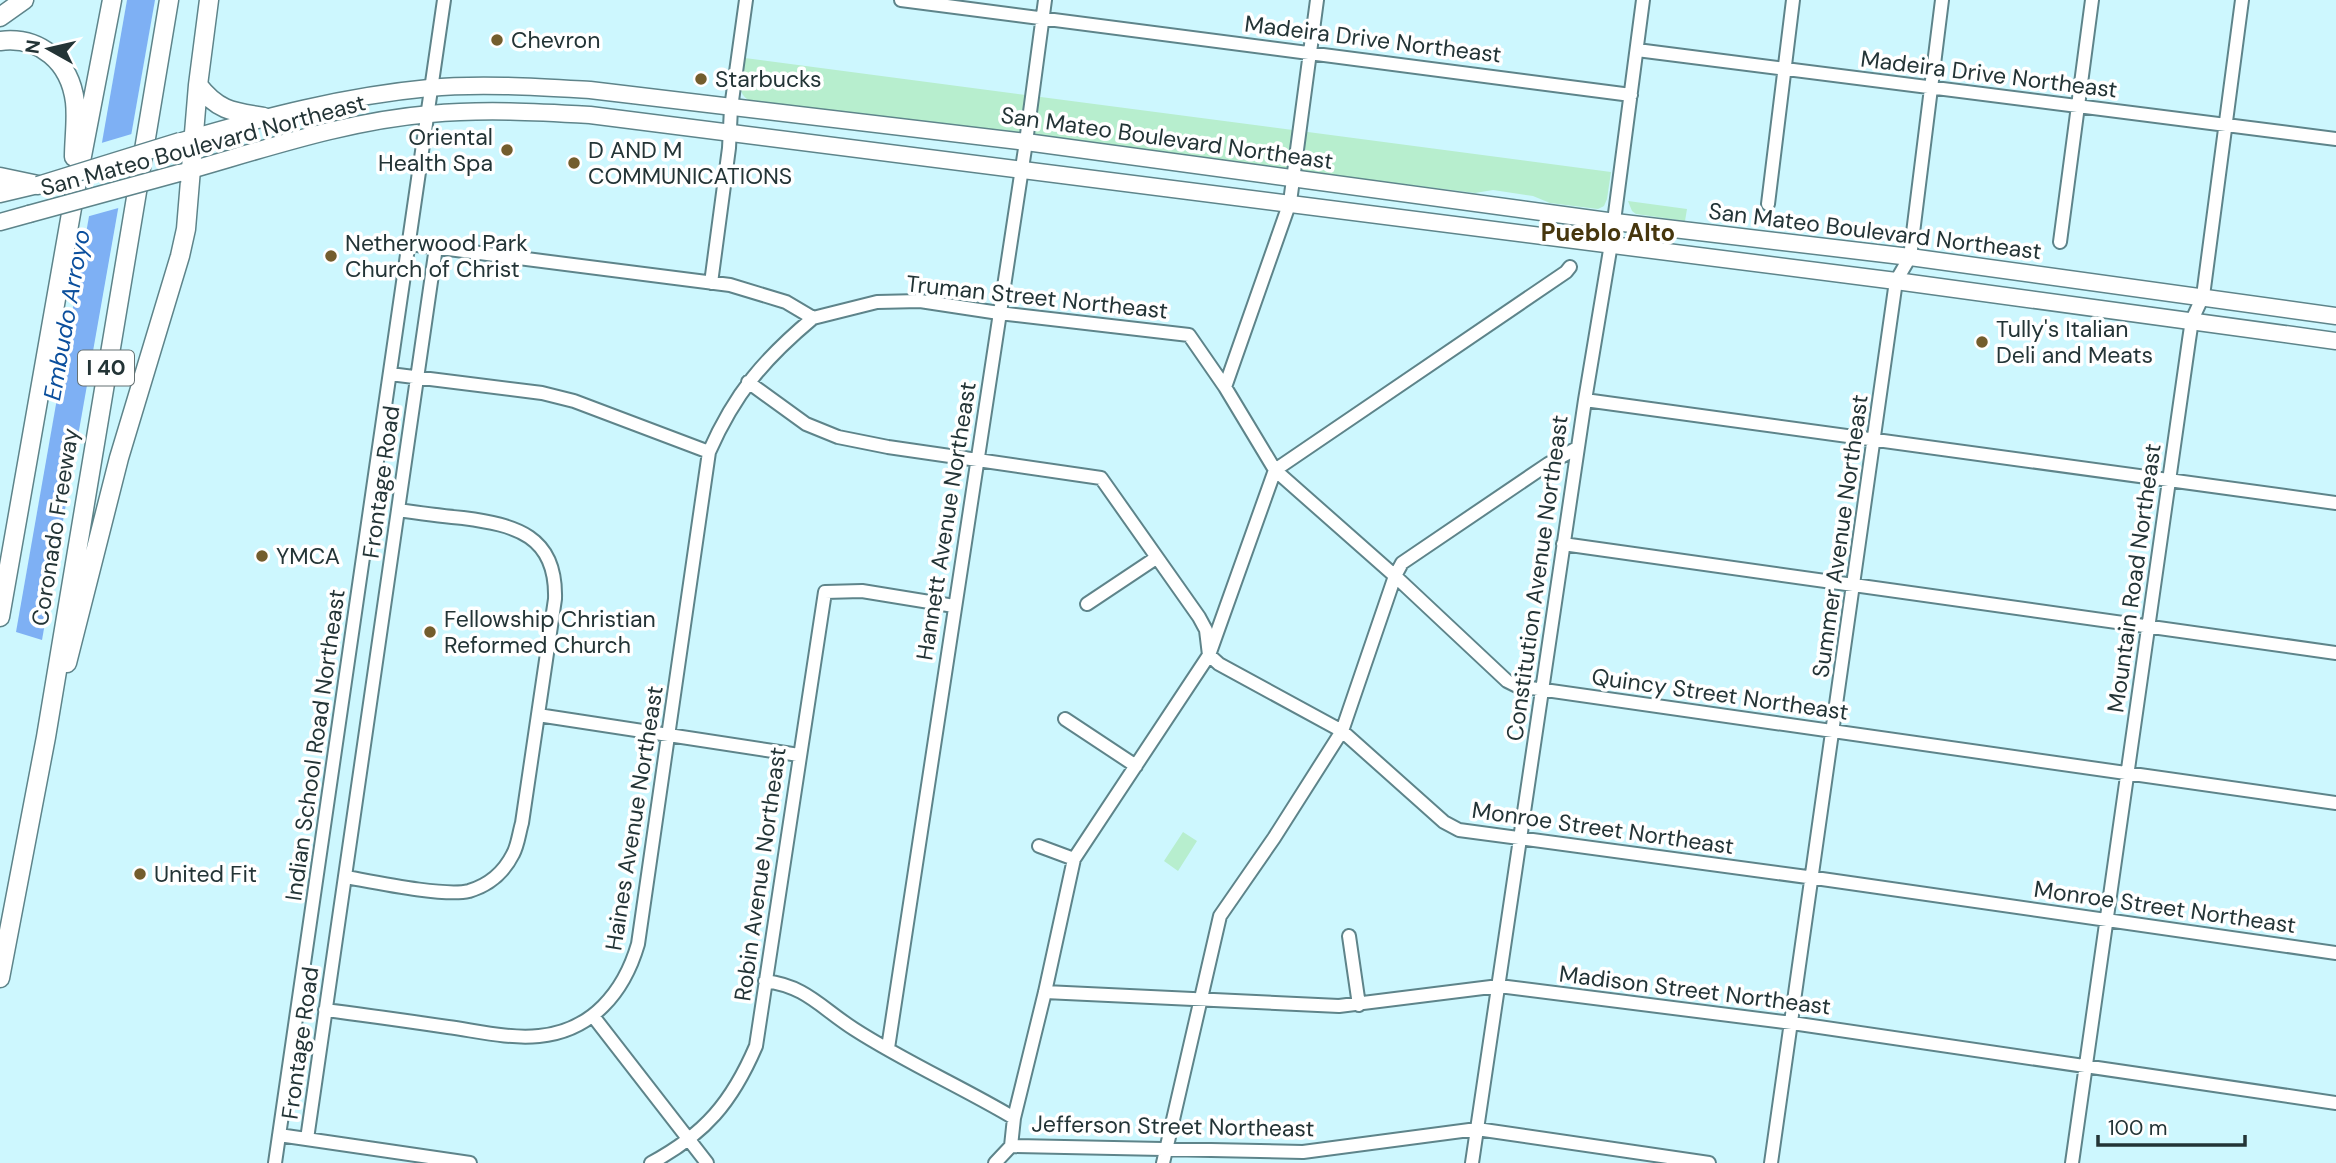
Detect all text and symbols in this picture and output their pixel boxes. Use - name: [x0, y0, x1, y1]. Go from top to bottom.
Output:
- street label: Madeira Drive Northeast: [1243, 8, 1503, 70]
- north arrow: [14, 14, 84, 84]
- place label: Chevron: [511, 25, 600, 55]
- marker: Chevron: [489, 32, 505, 48]
- text: N: [19, 38, 46, 55]
- street label: Madeira Drive Northeast: [1859, 43, 2119, 105]
- place label: Starbucks: [715, 64, 822, 94]
- marker: Starbucks: [693, 71, 709, 87]
- street label: San Mateo Boulevard Northeast: [37, 87, 369, 203]
- street label: San Mateo Boulevard Northeast: [999, 100, 1335, 176]
- place label: Oriental Health Spa: [378, 122, 493, 178]
- place label: D AND M COMMUNICATIONS: [588, 135, 792, 191]
- marker: Oriental Health Spa: [499, 142, 515, 158]
- marker: D AND M COMMUNICATIONS: [566, 155, 582, 171]
- street label: San Mateo Boulevard Northeast: [1707, 196, 2043, 266]
- district label: Pueblo Alto: [1541, 217, 1675, 248]
- water label: Embudo Arroyo: [36, 227, 97, 403]
- place label: Netherwood Park Church of Christ: [345, 228, 528, 284]
- marker: Netherwood Park Church of Christ: [323, 248, 339, 264]
- street label: Truman Street Northeast: [905, 268, 1169, 326]
- place label: Tully's Italian Deli and Meats: [1996, 314, 2153, 370]
- marker: Tully's Italian Deli and Meats: [1974, 334, 1990, 350]
- road number: I 40: [78, 350, 134, 386]
- street label: Hannett Avenue Northeast: [909, 380, 983, 662]
- street label: Summer Avenue Northeast: [1805, 393, 1875, 679]
- street label: Frontage Road: [355, 404, 407, 560]
- street label: Constitution Avenue Northeast: [1499, 413, 1575, 743]
- street label: Coronado Freeway: [25, 426, 85, 628]
- street label: Mountain Road Northeast: [2100, 442, 2168, 714]
- place label: YMCA: [276, 541, 340, 571]
- marker: YMCA: [254, 548, 270, 564]
- street label: Indian School Road Northeast: [278, 587, 352, 903]
- place label: Fellowship Christian Reformed Church: [444, 604, 656, 660]
- marker: Fellowship Christian Reformed Church: [422, 624, 438, 640]
- street label: Quincy Street Northeast: [1590, 661, 1850, 727]
- street label: Haines Avenue Northeast: [598, 683, 670, 953]
- street label: Robin Avenue Northeast: [727, 745, 793, 1003]
- street label: Monroe Street Northeast: [1470, 795, 1736, 861]
- place label: United Fit: [154, 859, 257, 889]
- marker: United Fit: [132, 866, 148, 882]
- street label: Monroe Street Northeast: [2032, 874, 2298, 940]
- street label: Madison Street Northeast: [1557, 958, 1833, 1022]
- street label: Frontage Road: [274, 965, 326, 1121]
- scale bar: [2098, 1104, 2245, 1148]
- street label: Jefferson Street Northeast: [1031, 1109, 1315, 1143]
- text: 100 m: [2108, 1114, 2168, 1142]

